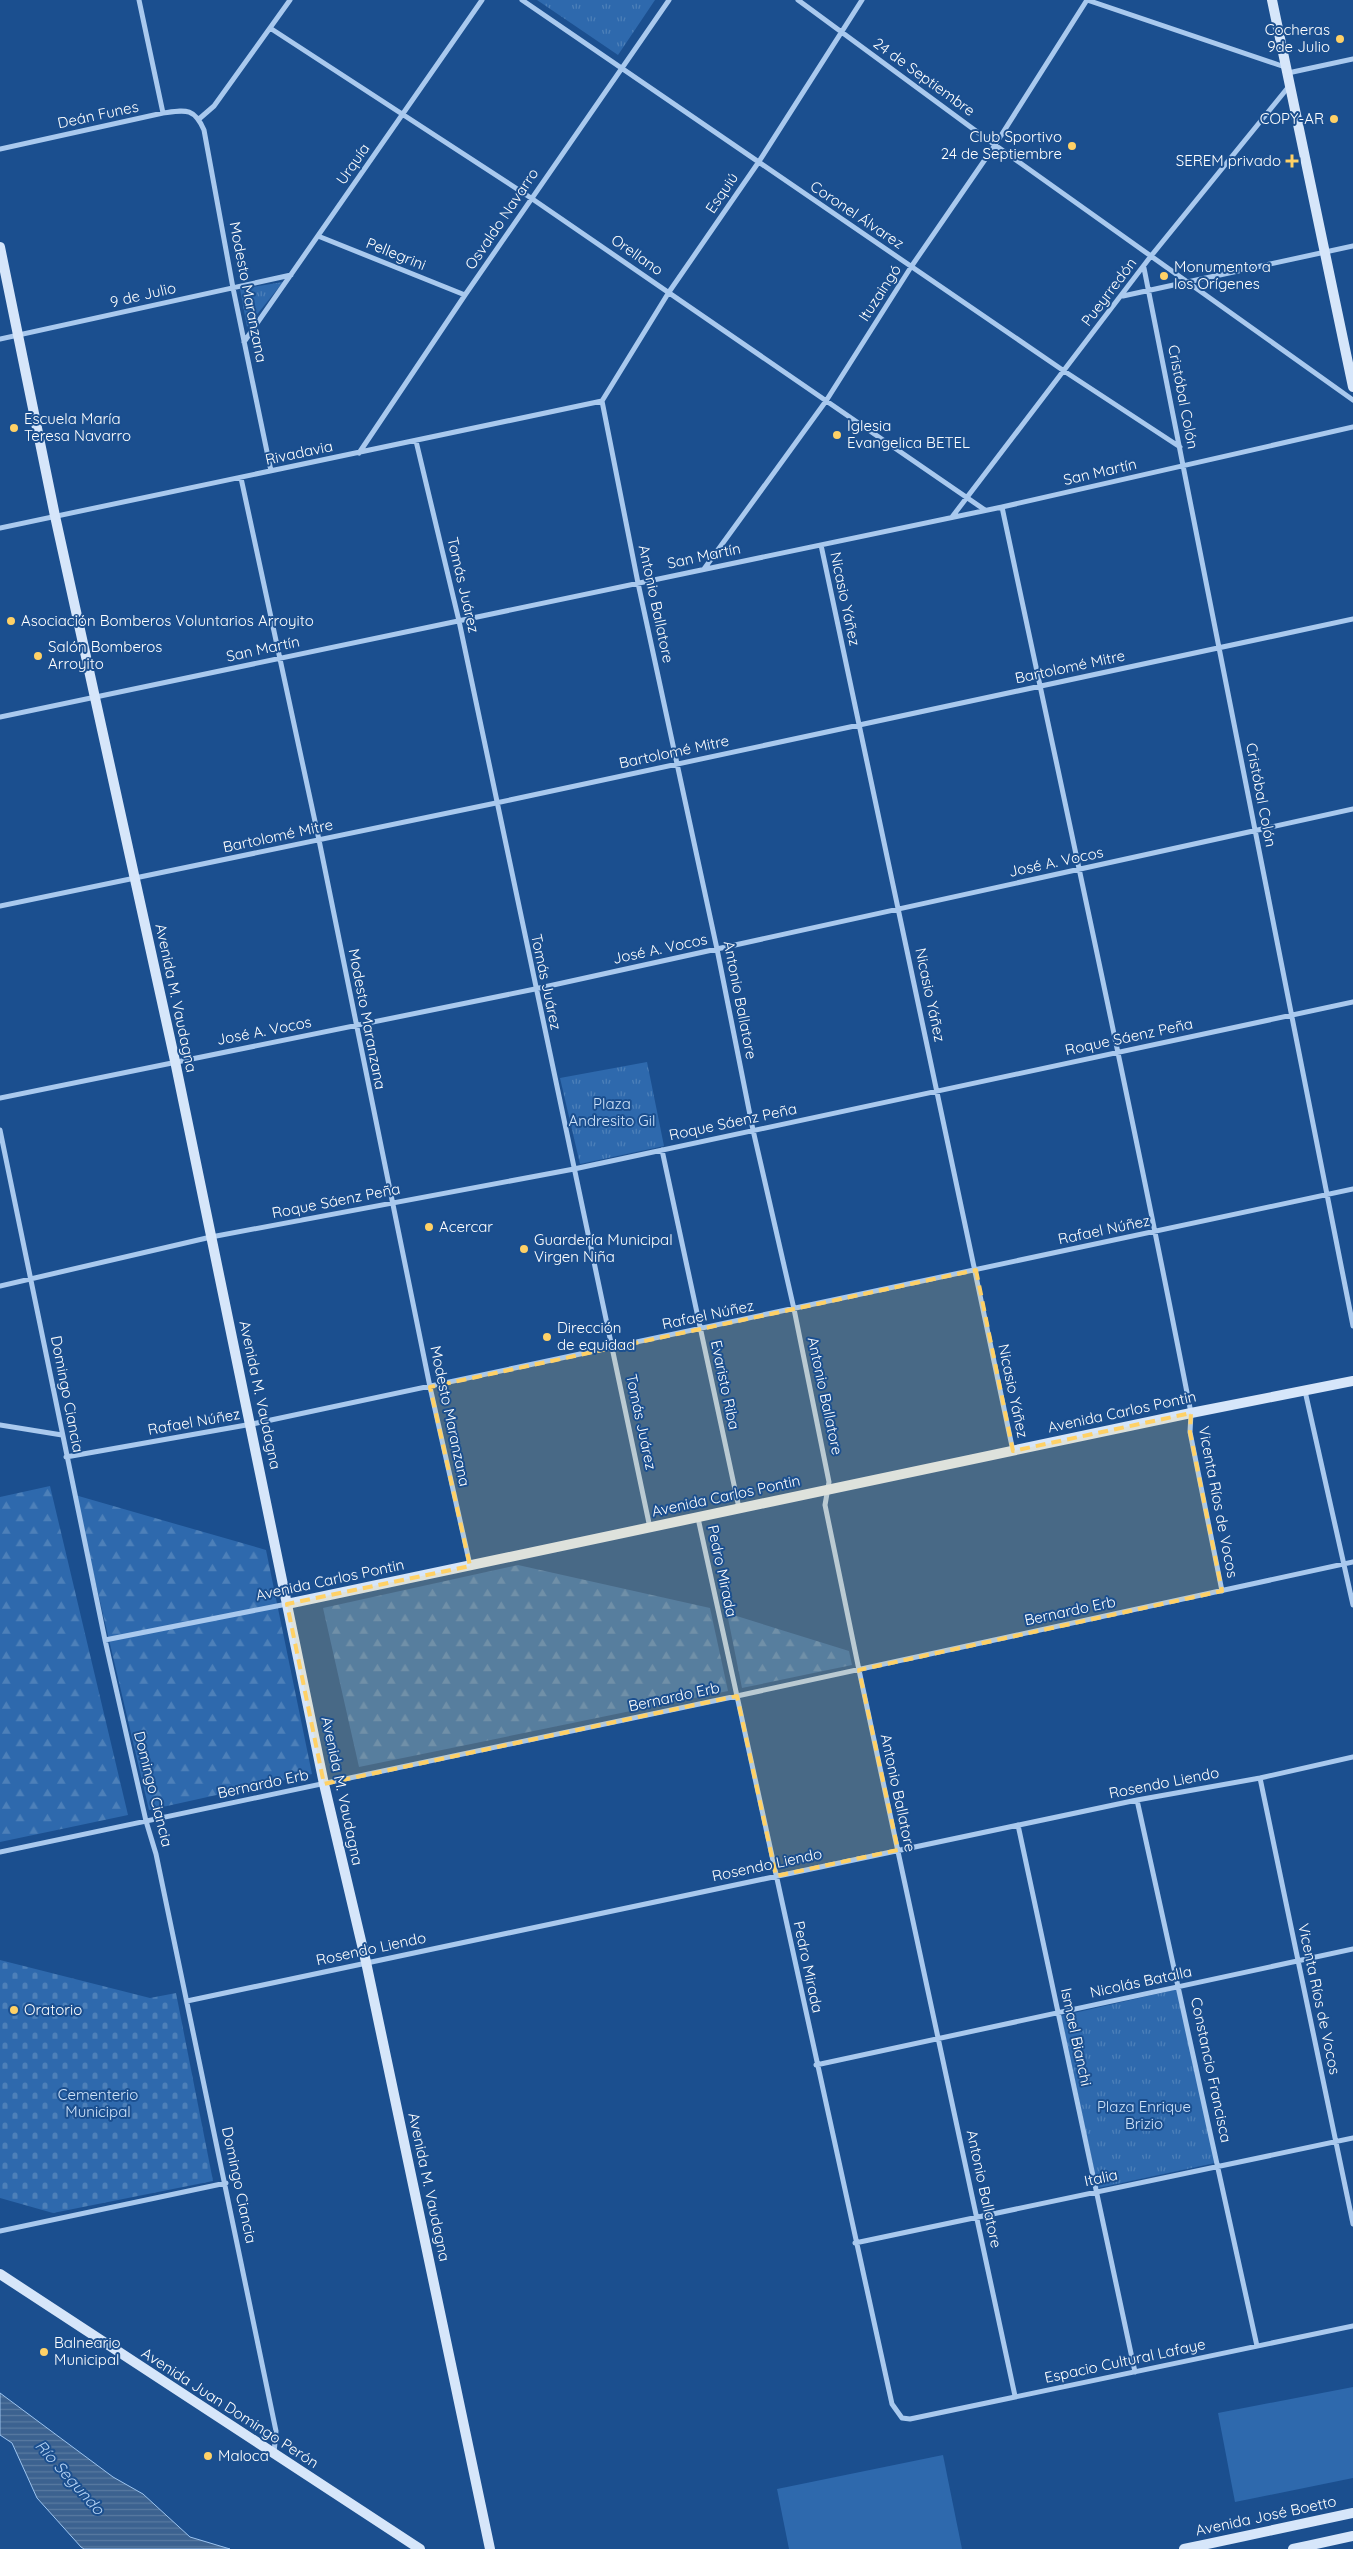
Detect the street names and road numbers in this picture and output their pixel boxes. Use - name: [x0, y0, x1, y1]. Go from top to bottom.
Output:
- street label: 24 de Septiembre: [870, 33, 979, 120]
- street label: Deán Funes: [56, 97, 140, 132]
- street label: Urquía: [332, 139, 374, 188]
- street label: Osvaldo Navarro: [461, 164, 543, 273]
- street label: Esquiú: [701, 169, 742, 217]
- street label: Coronel Álvarez: [807, 176, 908, 253]
- street label: Modesto Maranzana: [226, 220, 271, 364]
- street label: Orellano: [608, 230, 667, 279]
- street label: Pellegrini: [364, 233, 429, 274]
- street label: Pueyrredón: [1077, 254, 1141, 330]
- street label: Ituzaingó: [854, 261, 905, 325]
- street label: 9 de Julio: [108, 278, 178, 311]
- street label: Cristóbal Colón: [1164, 343, 1203, 451]
- street label: Rivadavia: [263, 436, 334, 469]
- street label: San Martín: [1061, 454, 1138, 489]
- street label: Tomás Juárez: [443, 535, 484, 635]
- street label: San Martín: [665, 538, 742, 573]
- street label: Antonio Ballatore: [635, 543, 678, 665]
- street label: Nicasio Yáñez: [826, 550, 865, 648]
- street label: San Martín: [224, 631, 301, 666]
- street label: Bartolomé Mitre: [1013, 646, 1127, 687]
- street label: Bartolomé Mitre: [617, 731, 731, 772]
- street label: Cristóbal Colón: [1242, 741, 1281, 849]
- street label: Bartolomé Mitre: [221, 815, 335, 856]
- street label: José A. Vocos: [1007, 842, 1105, 881]
- street label: Avenida M. Vaudagna: [151, 922, 202, 1074]
- street label: José A. Vocos: [611, 929, 709, 968]
- street label: Tomás Juárez: [527, 932, 566, 1032]
- street label: Antonio Ballatore: [720, 939, 761, 1061]
- street label: Nicasio Yáñez: [911, 946, 950, 1044]
- street label: Modesto Maranzana: [345, 947, 390, 1091]
- street label: José A. Vocos: [215, 1012, 313, 1049]
- street label: Roque Sáenz Peña: [1063, 1014, 1195, 1059]
- street label: Roque Sáenz Peña: [667, 1099, 799, 1144]
- street label: Roque Sáenz Peña: [270, 1179, 402, 1222]
- street label: Rafael Núñez: [1056, 1210, 1152, 1249]
- street label: Rafael Núñez: [660, 1295, 756, 1334]
- street label: Avenida M. Vaudagna: [235, 1319, 286, 1471]
- street label: Domingo Ciancia: [47, 1334, 88, 1454]
- street label: Antonio Ballatore: [804, 1335, 847, 1457]
- street label: Evaristo Riba: [707, 1338, 744, 1431]
- street label: Nicasio Yáñez: [994, 1342, 1033, 1440]
- street label: Modesto Maranzana: [426, 1344, 475, 1488]
- street label: Tomás Juárez: [622, 1372, 661, 1472]
- street label: Avenida Carlos Pontin: [1046, 1386, 1198, 1437]
- street label: Rafael Núñez: [146, 1404, 242, 1439]
- street label: Vicenta Ríos de Vocos: [1194, 1424, 1243, 1579]
- street label: Avenida Carlos Pontin: [650, 1470, 802, 1521]
- street label: Pedro Mirada: [703, 1523, 741, 1619]
- street label: Avenida Carlos Pontin: [254, 1554, 406, 1605]
- street label: Bernardo Erb: [1023, 1592, 1117, 1629]
- street label: Bernardo Erb: [627, 1678, 721, 1715]
- street label: Avenida M. Vaudagna: [317, 1715, 368, 1867]
- street label: Domingo Ciancia: [130, 1729, 177, 1849]
- street label: Antonio Ballatore: [877, 1732, 920, 1854]
- street label: Rosendo Liendo: [1107, 1763, 1221, 1803]
- street label: Bernardo Erb: [216, 1765, 310, 1802]
- street label: Rosendo Liendo: [710, 1844, 824, 1885]
- street label: Pedro Mirada: [789, 1919, 827, 2015]
- street label: Vicenta Ríos de Vocos: [1294, 1922, 1345, 2076]
- street label: Rosendo Liendo: [314, 1928, 428, 1969]
- street label: Nicolás Batalla: [1088, 1961, 1194, 2002]
- street label: Ismael Bianchi: [1057, 1986, 1096, 2088]
- street label: Constancio Francisca: [1187, 1995, 1236, 2144]
- street label: Avenida M. Vaudagna: [404, 2111, 455, 2263]
- street label: Domingo Ciancia: [218, 2125, 261, 2245]
- street label: Antonio Ballatore: [963, 2128, 1006, 2250]
- street label: Italia: [1082, 2165, 1119, 2190]
- street label: Espacio Cultural Lafaye: [1043, 2334, 1207, 2387]
- street label: Avenida Juan Domingo Perón: [138, 2343, 322, 2472]
- street label: Avenida José Boetto: [1194, 2491, 1338, 2540]

